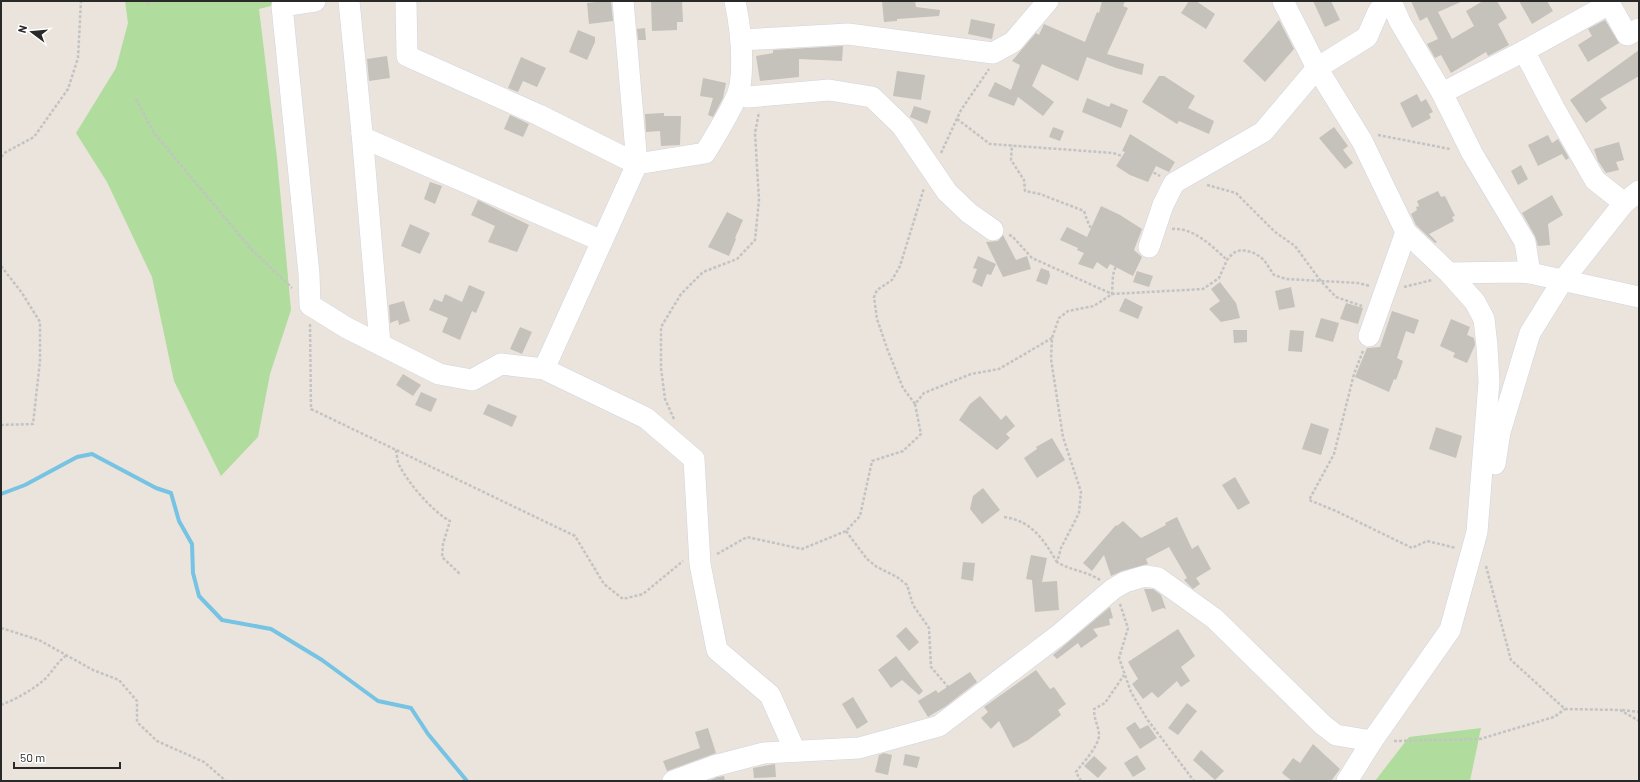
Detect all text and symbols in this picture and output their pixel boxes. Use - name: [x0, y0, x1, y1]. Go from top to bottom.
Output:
- north arrow: [12, 12, 52, 52]
- text: N: [15, 24, 29, 34]
- scale bar: [14, 744, 120, 770]
- text: 50 m: [20, 750, 45, 764]

